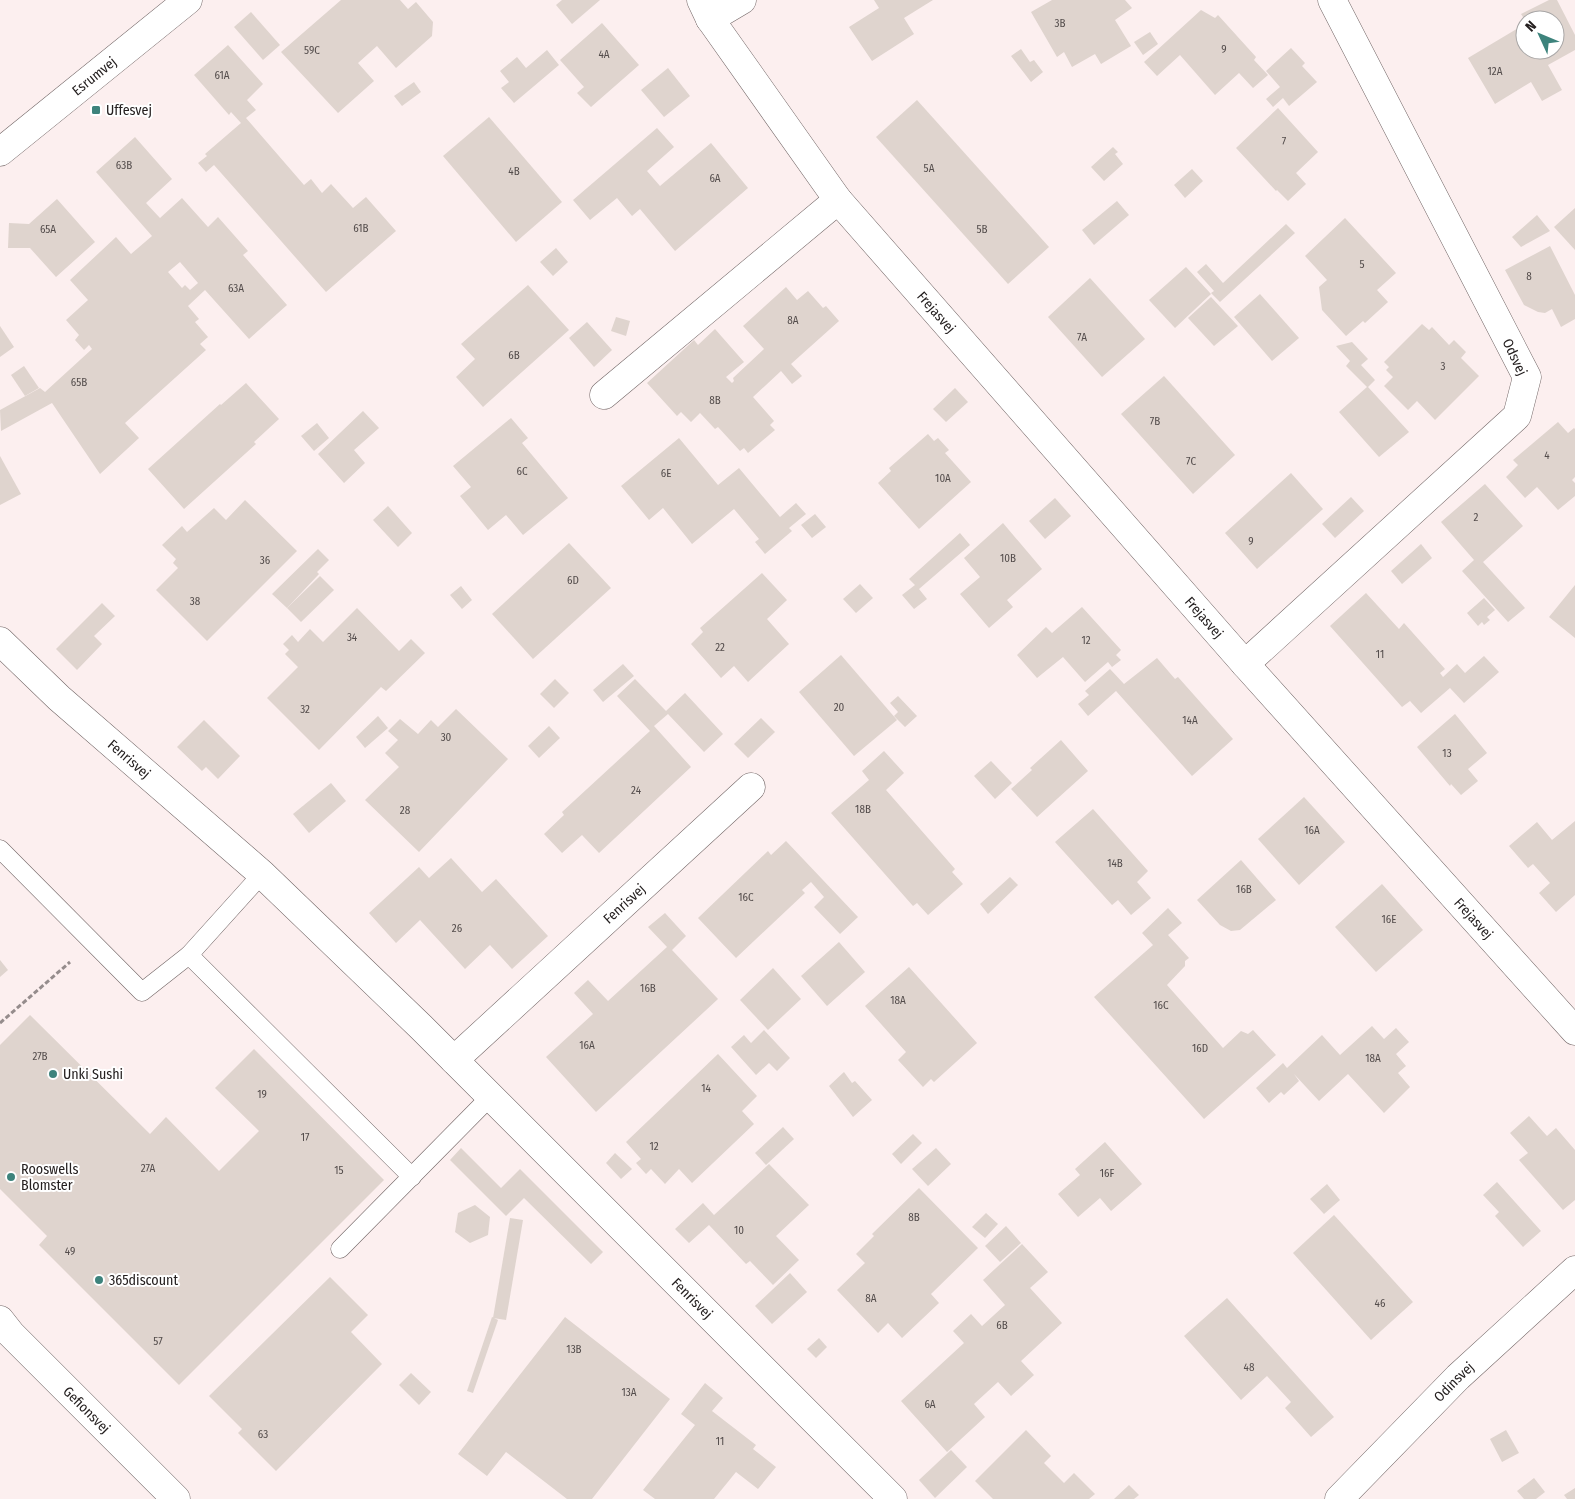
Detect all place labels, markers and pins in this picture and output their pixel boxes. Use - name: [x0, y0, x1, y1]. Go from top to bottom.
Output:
- place label: Uffesvej: [106, 102, 152, 119]
- marker: Uffesvej: [90, 104, 102, 116]
- place label: Unki Sushi: [63, 1066, 123, 1083]
- marker: Unki Sushi: [47, 1068, 59, 1080]
- place label: Rooswells Blomster: [21, 1161, 79, 1194]
- marker: Rooswells Blomster: [5, 1171, 17, 1183]
- place label: 365discount: [109, 1272, 178, 1289]
- marker: 365discount: [93, 1274, 105, 1286]

